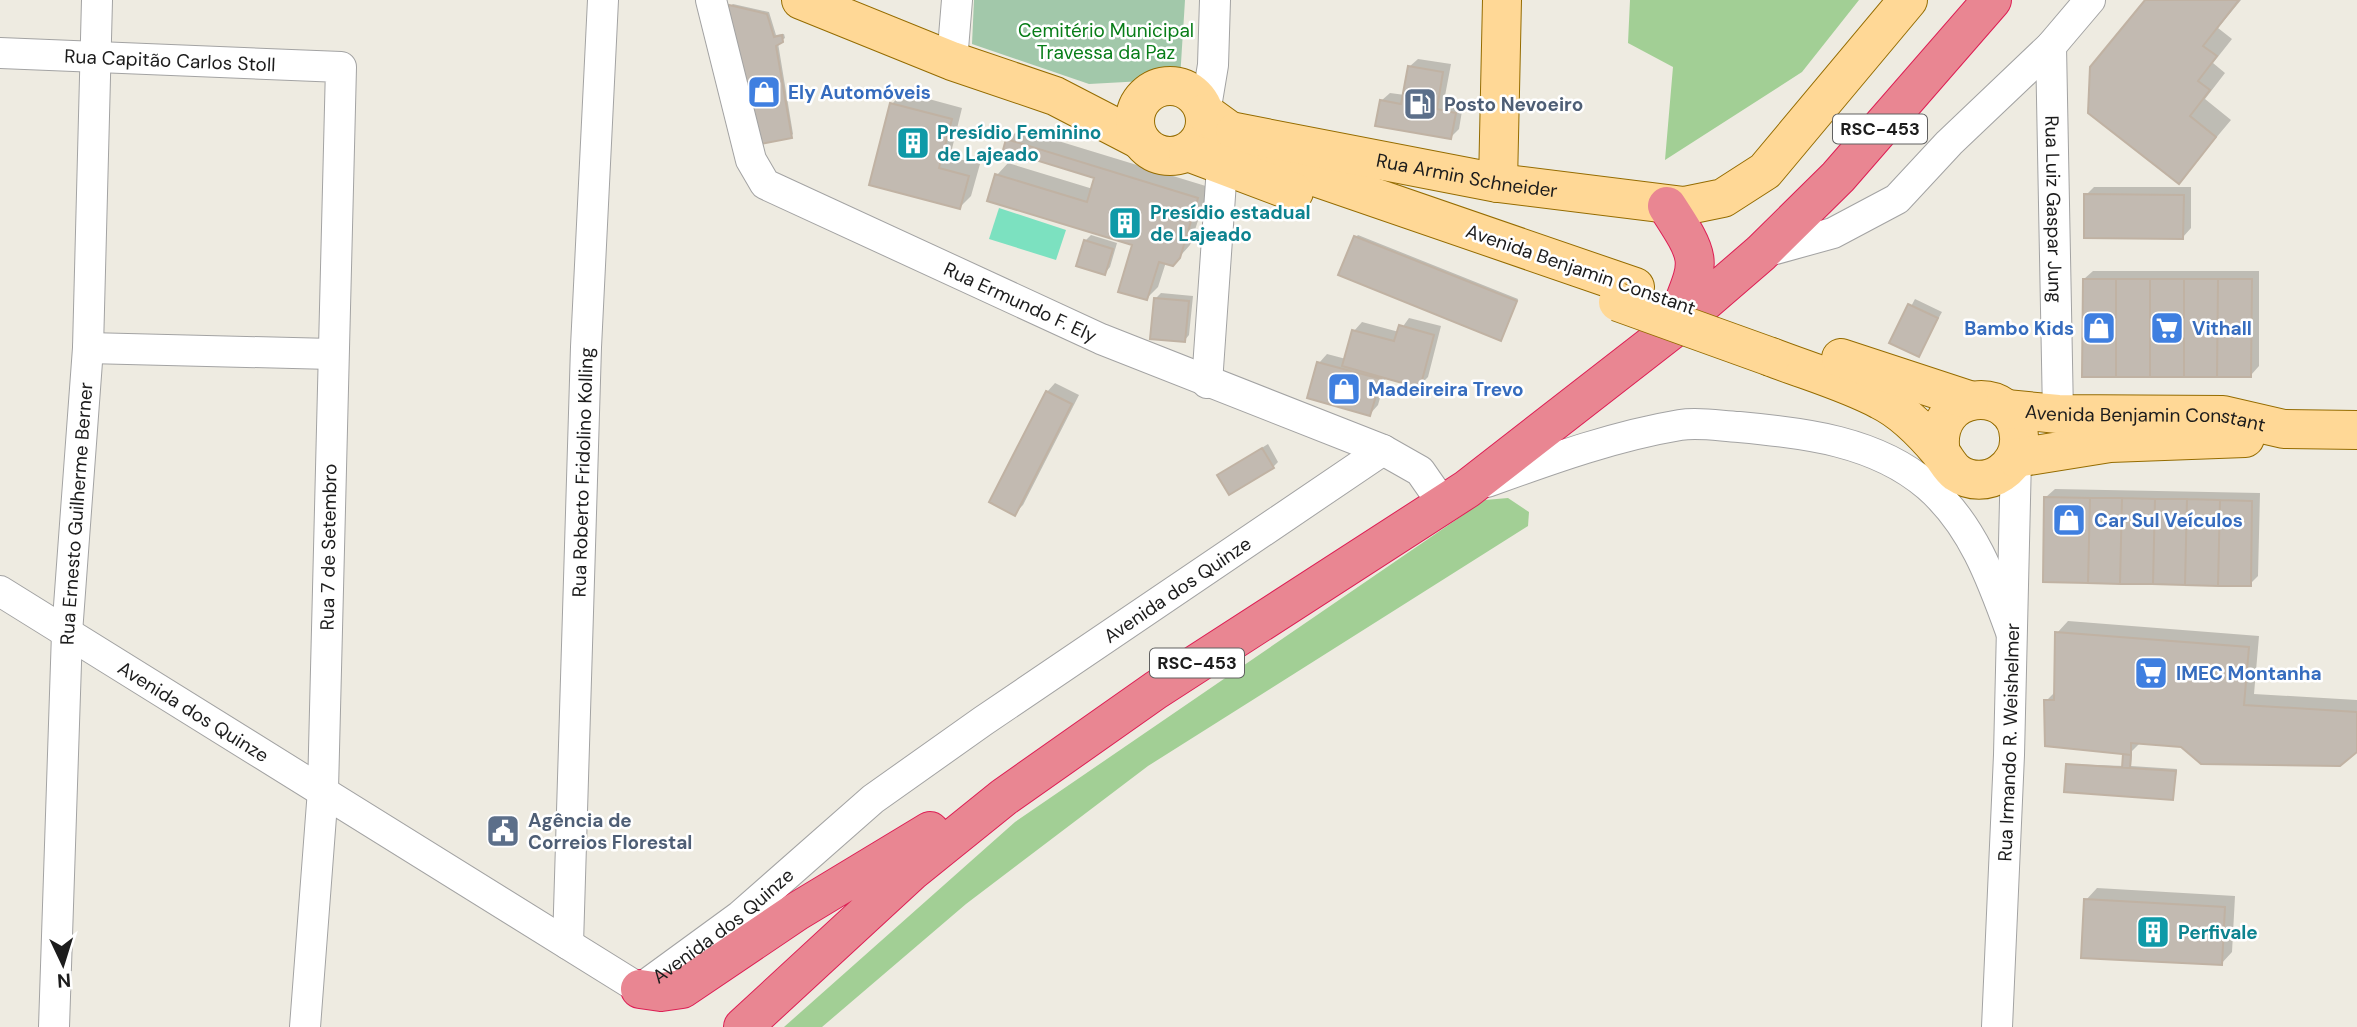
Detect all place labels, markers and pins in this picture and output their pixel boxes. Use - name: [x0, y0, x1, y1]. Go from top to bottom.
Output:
- shop icon: Ely Automóveis: [745, 73, 783, 111]
- place label: Ely Automóveis: [788, 80, 931, 105]
- fuel station icon: Posto Nevoeiro: [1401, 85, 1439, 123]
- place label: Posto Nevoeiro: [1444, 92, 1583, 117]
- place label: Presídio Feminino de Lajeado: [937, 120, 1101, 167]
- building icon: Presídio Feminino de Lajeado: [894, 124, 932, 162]
- place label: Presídio estadual de Lajeado: [1150, 200, 1311, 247]
- building icon: Presídio estadual de Lajeado: [1106, 204, 1144, 242]
- shop icon: Bambo Kids: [2080, 309, 2118, 347]
- supermarket icon: Vithall: [2148, 309, 2186, 347]
- place label: Bambo Kids: [1964, 316, 2074, 341]
- place label: Vithall: [2192, 316, 2252, 341]
- shop icon: Madeireira Trevo: [1325, 370, 1363, 408]
- place label: Madeireira Trevo: [1368, 377, 1524, 402]
- shop icon: Car Sul Veículos: [2050, 501, 2088, 539]
- place label: Car Sul Veículos: [2094, 508, 2243, 533]
- supermarket icon: IMEC Montanha: [2132, 654, 2170, 692]
- place label: IMEC Montanha: [2176, 661, 2322, 686]
- place label: Agência de Correios Florestal: [528, 808, 692, 855]
- public building icon: Agência de Correios Florestal: [484, 812, 522, 850]
- building icon: Perfivale: [2134, 913, 2172, 951]
- place label: Perfivale: [2178, 920, 2258, 945]

